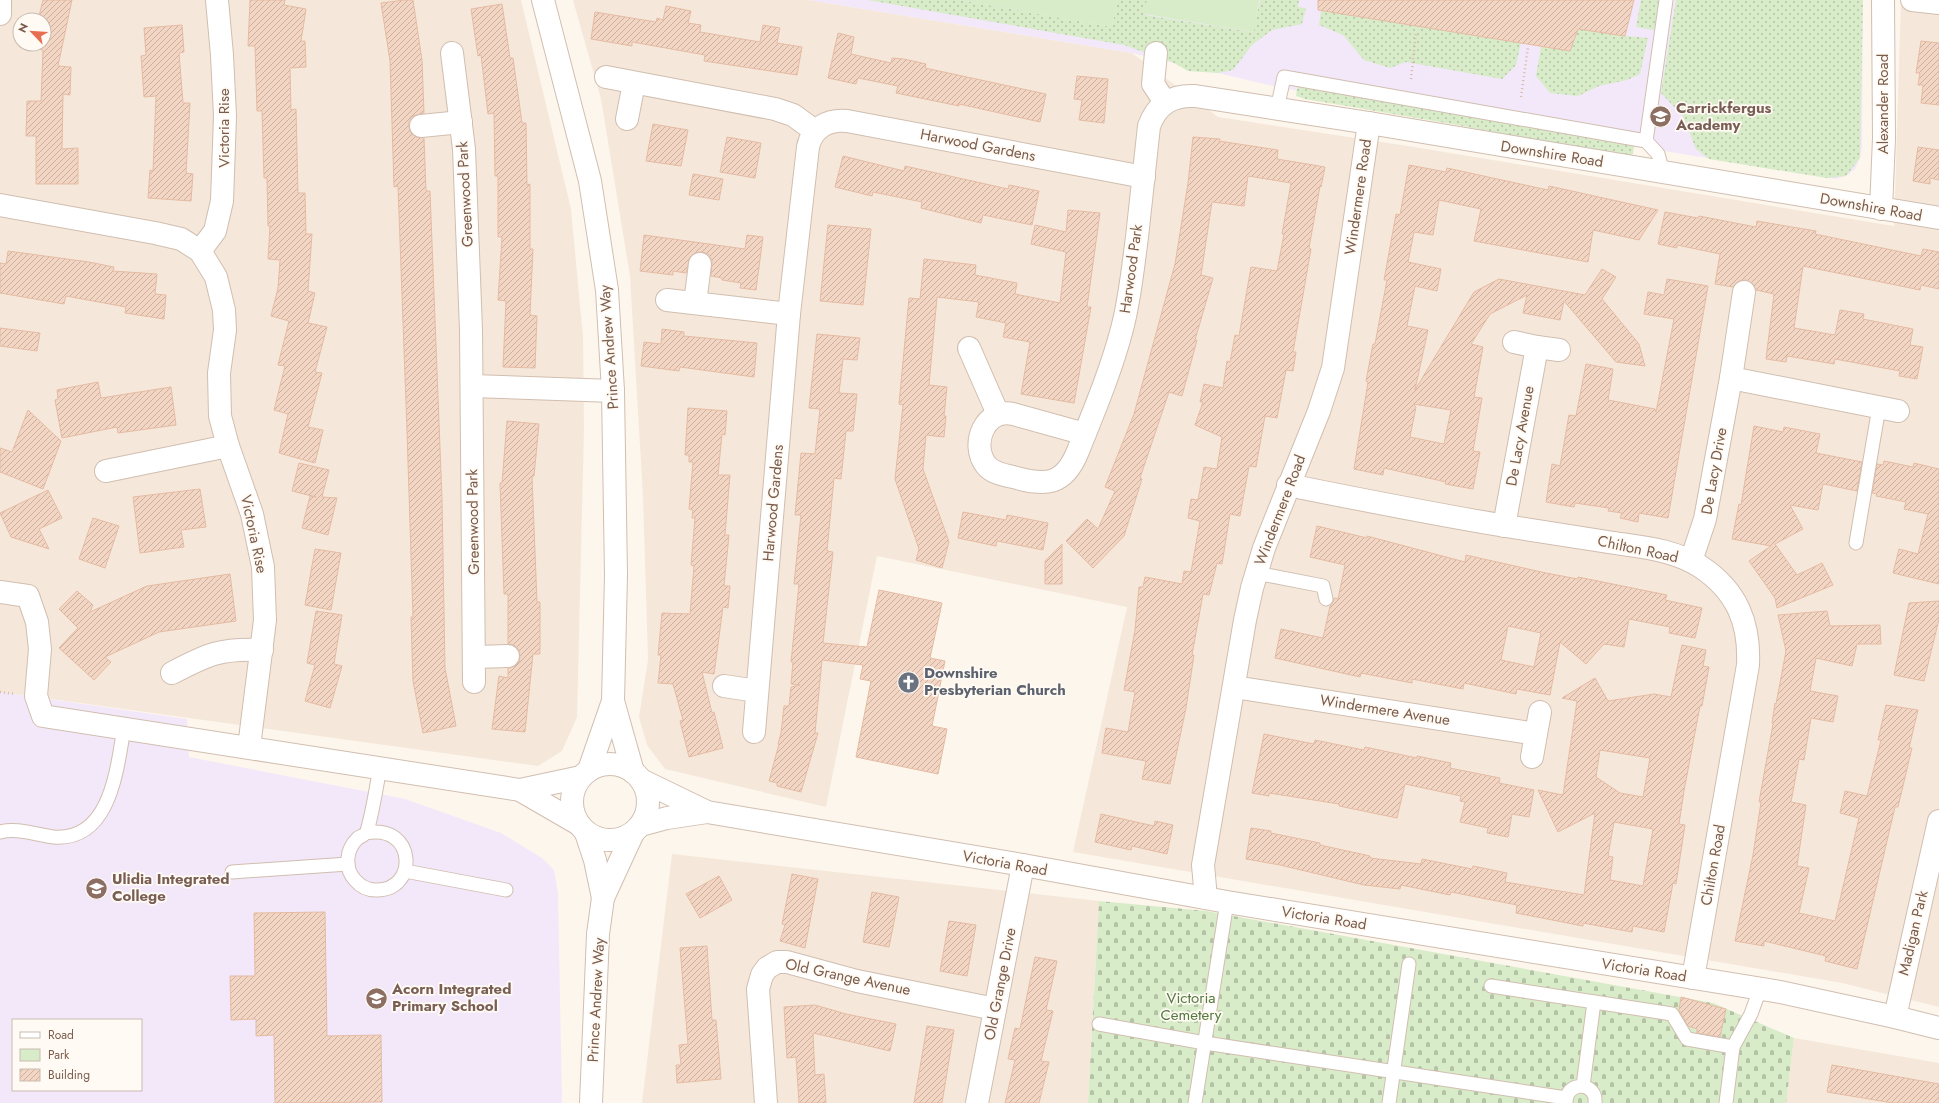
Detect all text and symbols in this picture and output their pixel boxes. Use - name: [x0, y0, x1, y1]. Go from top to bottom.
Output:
- north arrow: [12, 12, 52, 52]
- text: N: [14, 20, 32, 35]
- street label: Alexander Road: [1872, 54, 1894, 154]
- street label: Victoria Rise: [213, 88, 235, 168]
- place label: Carrickfergus Academy: [1675, 97, 1772, 136]
- school or university icon: Carrickfergus Academy: [1647, 104, 1673, 130]
- street label: Harwood Gardens: [918, 123, 1038, 167]
- street label: Downshire Road: [1499, 135, 1605, 173]
- street label: Windermere Road: [1339, 138, 1377, 256]
- street label: Greenwood Park: [451, 140, 479, 247]
- street label: Downshire Road: [1818, 187, 1924, 227]
- street label: Harwood Park: [1114, 223, 1148, 315]
- street label: Prince Andrew Way: [594, 284, 624, 410]
- street label: De Lacy Avenue: [1500, 384, 1540, 488]
- street label: De Lacy Drive: [1696, 425, 1733, 516]
- street label: Harwood Gardens: [757, 444, 789, 562]
- street label: Windermere Road: [1249, 451, 1311, 569]
- street label: Greenwood Park: [461, 468, 485, 575]
- street label: Victoria Rise: [235, 493, 273, 575]
- street label: Chilton Road: [1596, 530, 1680, 568]
- place label: Downshire Presbyterian Church: [924, 662, 1066, 701]
- church icon: Downshire Presbyterian Church: [896, 669, 922, 695]
- street label: Windermere Avenue: [1318, 689, 1452, 731]
- street label: Chilton Road: [1695, 823, 1731, 907]
- street label: Victoria Road: [961, 845, 1049, 881]
- place label: Ulidia Integrated College: [112, 868, 230, 907]
- school or university icon: Ulidia Integrated College: [83, 875, 109, 901]
- street label: Madigan Park: [1893, 888, 1934, 978]
- street label: Victoria Road: [1280, 900, 1368, 936]
- street label: Old Grange Drive: [978, 926, 1022, 1042]
- street label: Prince Andrew Way: [582, 937, 610, 1063]
- street label: Victoria Road: [1600, 952, 1688, 988]
- street label: Old Grange Avenue: [783, 953, 913, 1001]
- place label: Acorn Integrated Primary School: [391, 978, 511, 1017]
- school or university icon: Acorn Integrated Primary School: [364, 985, 390, 1011]
- park label: Victoria Cemetery: [1161, 987, 1222, 1026]
- legend: [12, 1019, 142, 1091]
- text: Road: [48, 1026, 74, 1044]
- text: Park: [48, 1046, 70, 1064]
- text: Building: [48, 1066, 90, 1084]

